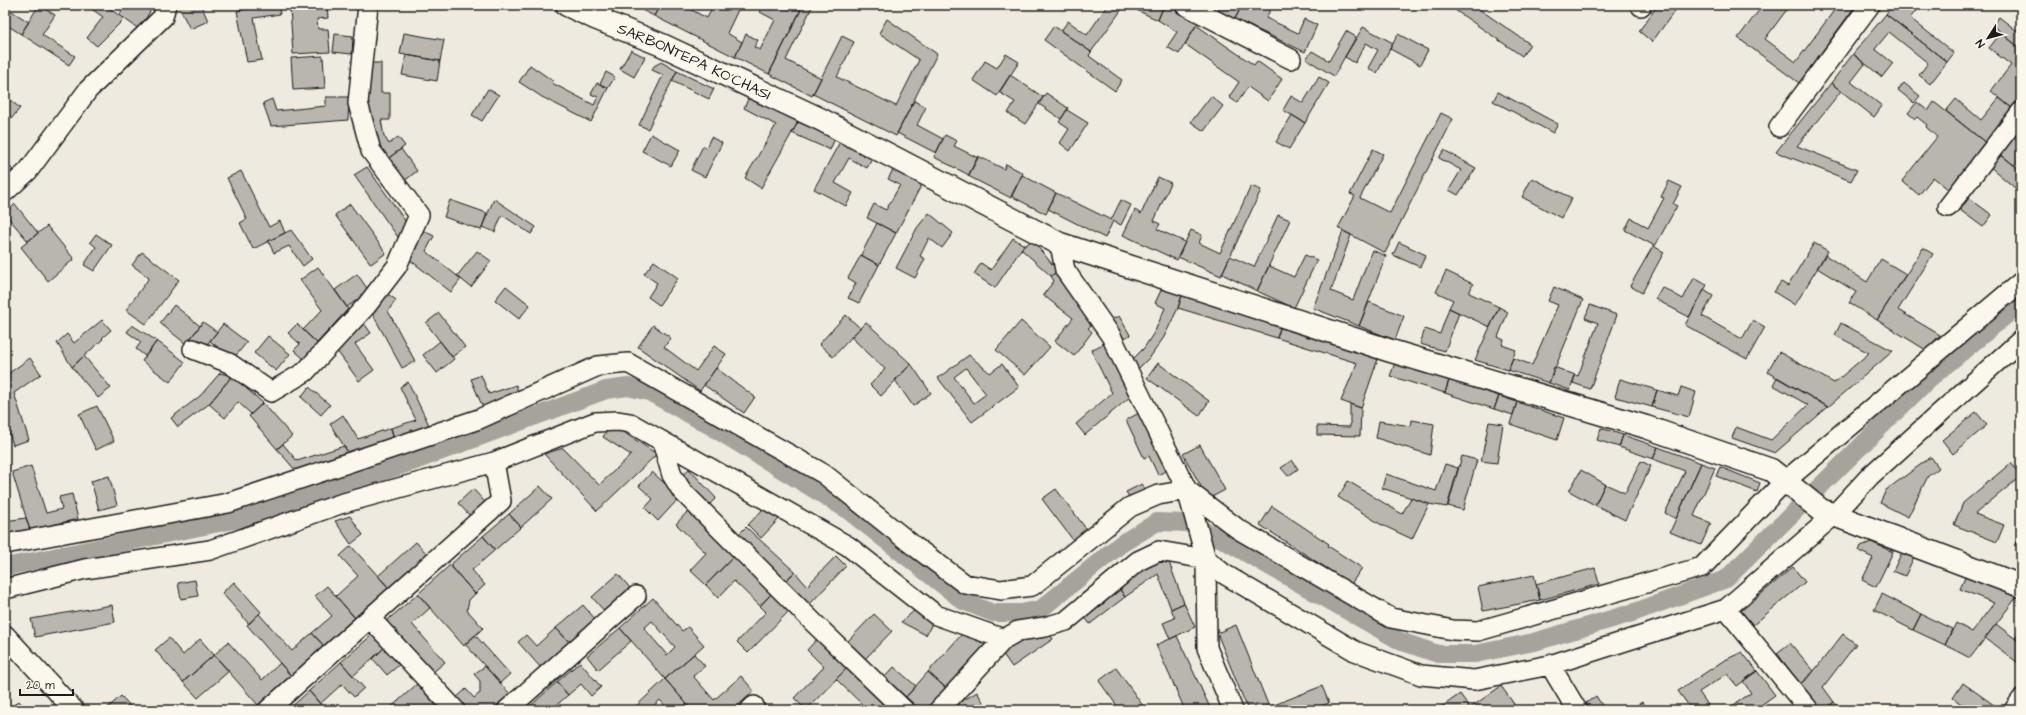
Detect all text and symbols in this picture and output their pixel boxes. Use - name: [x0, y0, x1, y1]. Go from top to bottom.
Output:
- street label: SARBONTEPA KO'CHASI: [614, 18, 774, 105]
- north arrow: [1968, 18, 2008, 58]
- text: N: [1972, 36, 1988, 51]
- scale bar: [20, 671, 73, 697]
- text: 20 m: [26, 677, 55, 694]

